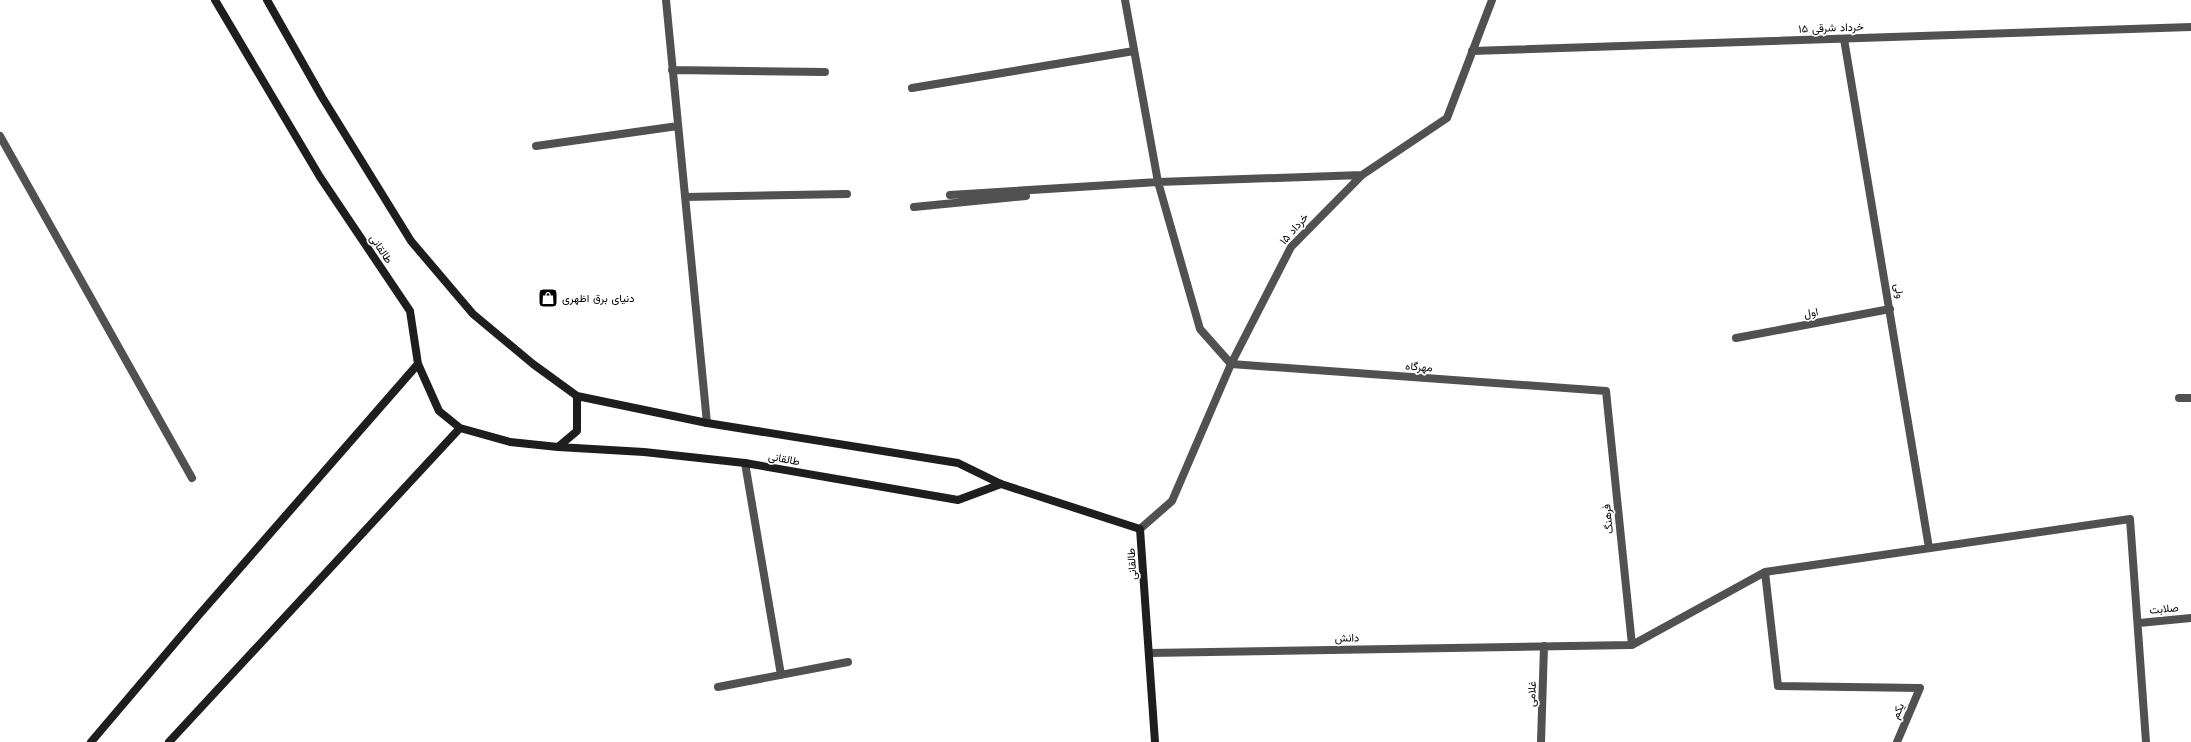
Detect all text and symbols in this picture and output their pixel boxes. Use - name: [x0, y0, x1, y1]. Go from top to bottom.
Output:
- street label: ۱۵ خرداد شرقی: [1798, 20, 1864, 36]
- street label: ۱۵ خرداد: [1277, 211, 1311, 247]
- street label: طالقانی: [367, 232, 395, 266]
- street label: ولی: [1891, 282, 1907, 300]
- shop icon: دنیای برق اظهری: [537, 287, 559, 309]
- place label: دنیای برق اظهری: [562, 292, 635, 305]
- street label: اول: [1803, 305, 1819, 321]
- street label: مهرگاه: [1405, 360, 1433, 374]
- street label: طالقانی: [767, 450, 801, 468]
- street label: فرهنگ: [1600, 503, 1616, 535]
- street label: طالقانی: [1124, 548, 1140, 580]
- street label: صلابت: [2149, 601, 2179, 617]
- street label: دانش: [1335, 631, 1359, 645]
- street label: غلامی: [1525, 681, 1539, 707]
- street label: یکم: [1889, 701, 1908, 721]

